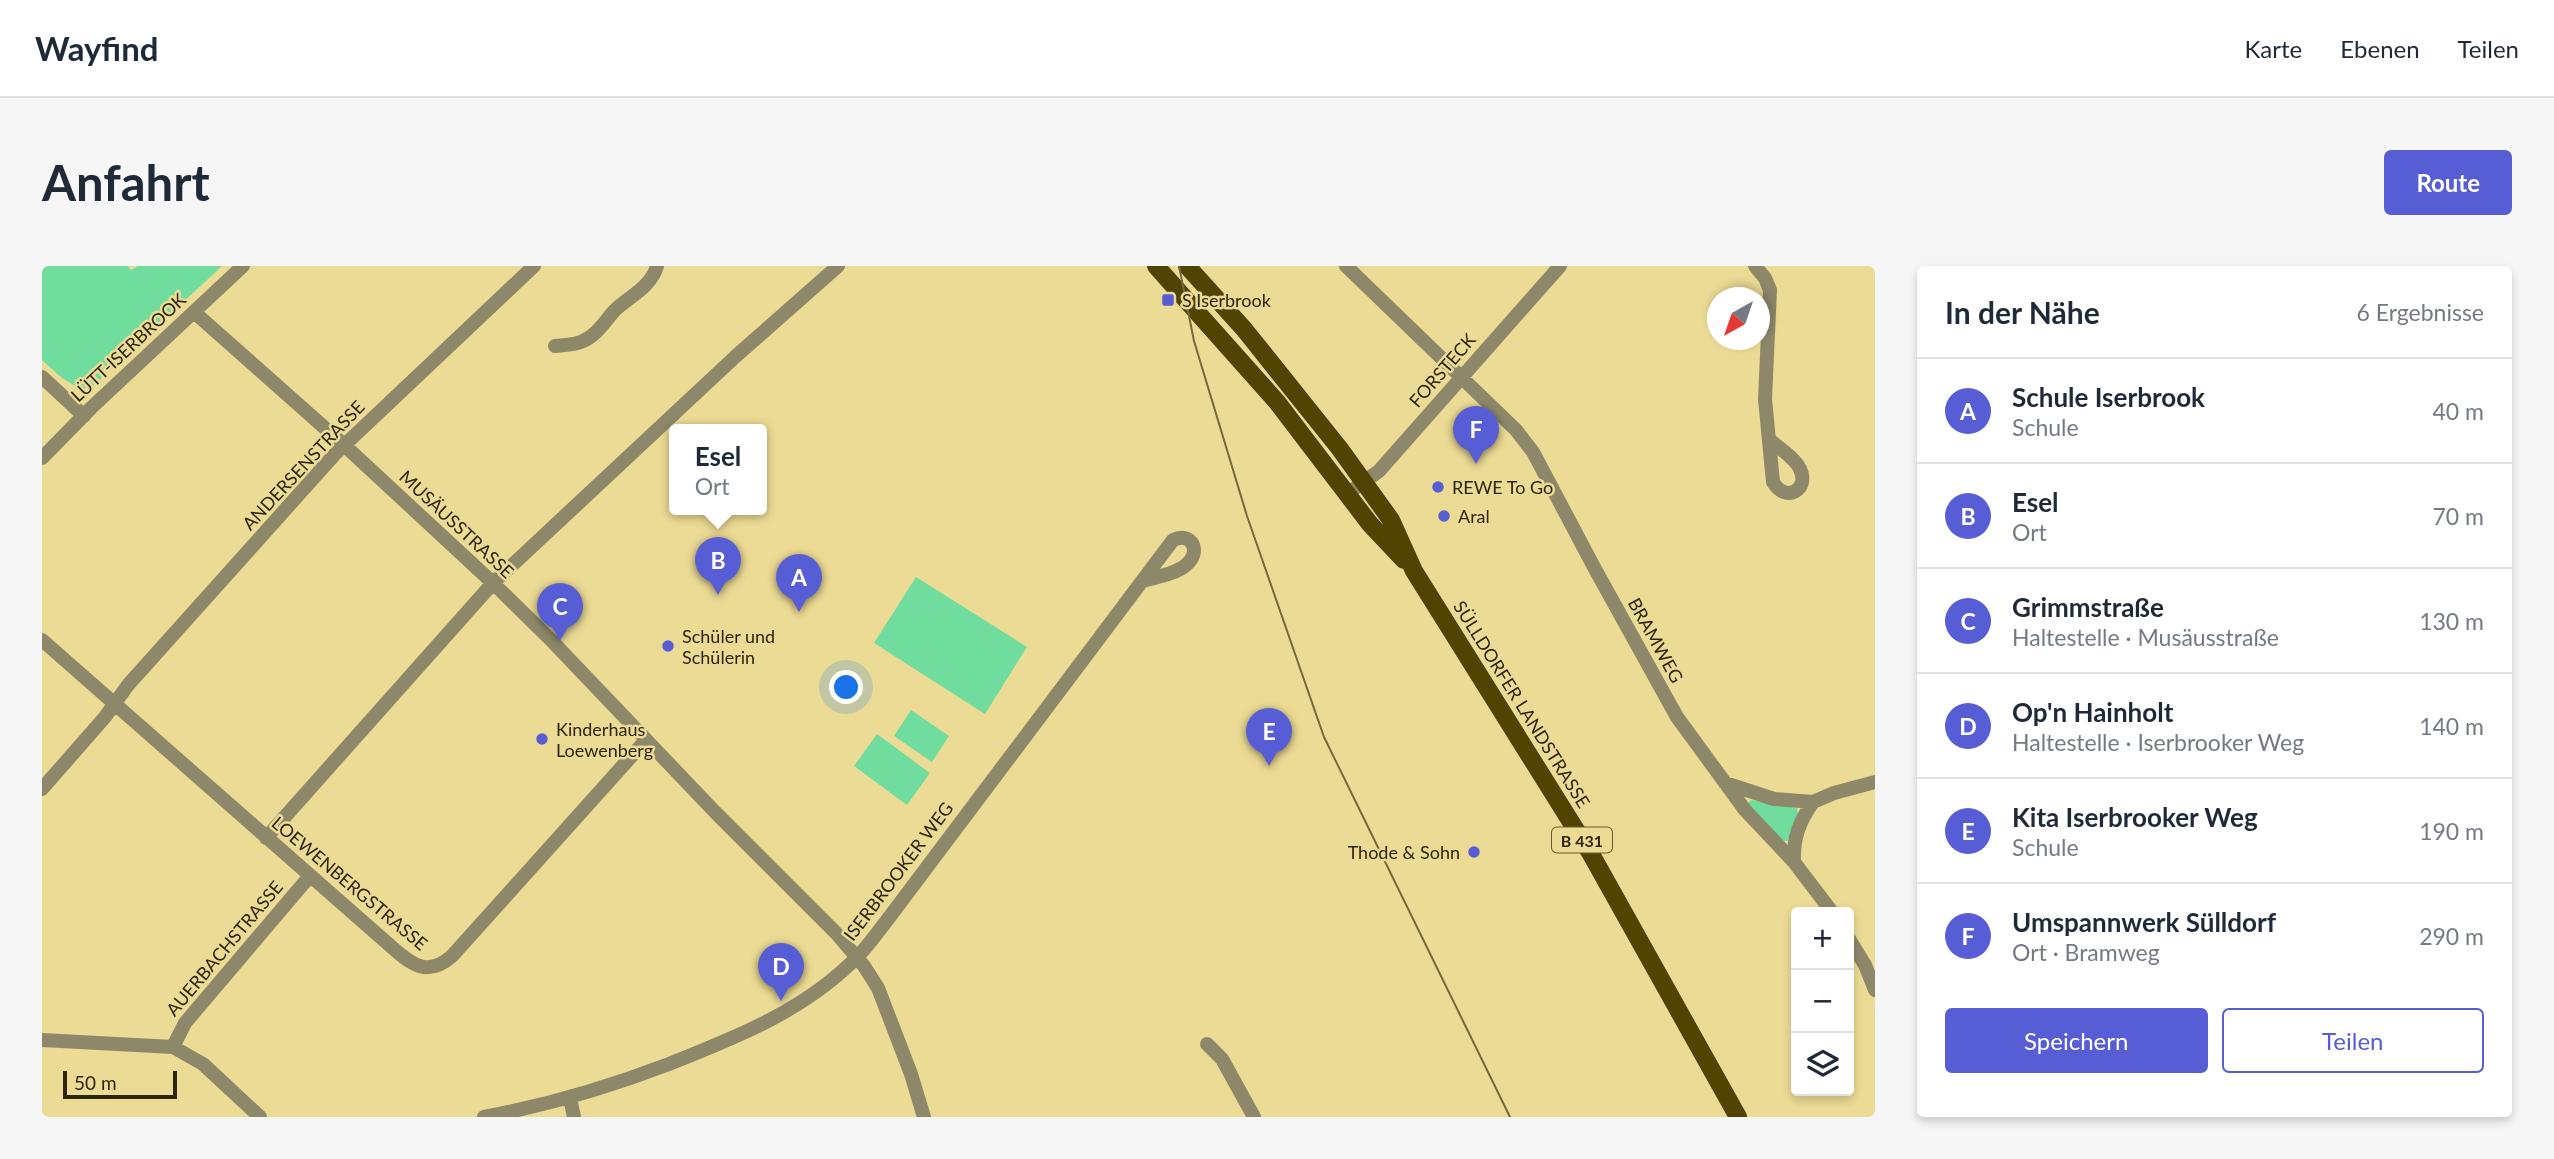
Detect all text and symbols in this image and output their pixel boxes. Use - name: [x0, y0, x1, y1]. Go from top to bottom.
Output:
- text: Wayfind: [35, 28, 159, 68]
- text: Karte: [2245, 34, 2302, 63]
- text: Ebenen: [2340, 34, 2420, 63]
- text: Teilen: [2458, 34, 2519, 63]
- button: Route: [2384, 150, 2512, 215]
- text: Anfahrt: [42, 153, 210, 211]
- north arrow: [1707, 287, 1770, 350]
- street label: LÜTT-ISERBROOK: [66, 288, 190, 406]
- place label: S Iserbrook: [1182, 289, 1272, 311]
- marker: S Iserbrook: [1160, 292, 1176, 308]
- text: In der Nähe: [1945, 294, 2100, 330]
- text: 6 Ergebnisse: [2356, 298, 2484, 326]
- street label: FORSTECK: [1404, 329, 1480, 411]
- text: Schule Iserbrook: [2012, 381, 2205, 413]
- street label: ANDERSENSTRASSE: [237, 396, 369, 534]
- text: A: [1960, 397, 1976, 425]
- text: 40 m: [2433, 397, 2484, 425]
- pin: F: [1453, 406, 1499, 464]
- text: Schule: [2012, 413, 2079, 441]
- popup: [669, 424, 767, 515]
- text: Esel: [695, 440, 741, 472]
- street label: MUSÄUSSTRASSE: [395, 465, 519, 583]
- text: Ort: [695, 472, 730, 500]
- place label: REWE To Go: [1452, 476, 1553, 498]
- marker: REWE To Go: [1430, 479, 1446, 495]
- text: Esel: [2012, 486, 2059, 518]
- text: B: [1960, 502, 1976, 530]
- text: 70 m: [2433, 502, 2484, 530]
- place label: Aral: [1458, 505, 1490, 527]
- marker: Aral: [1436, 508, 1452, 524]
- text: Ort: [2012, 518, 2047, 546]
- pin: B: [695, 537, 741, 595]
- pin: A: [776, 554, 822, 612]
- pin: C: [537, 583, 583, 641]
- text: Grimmstraße: [2012, 591, 2164, 623]
- street label: BRAMWEG: [1624, 594, 1688, 686]
- street label: SÜLLDORFER LANDSTRASSE: [1449, 596, 1595, 812]
- text: C: [1960, 607, 1976, 635]
- text: 130 m: [2419, 607, 2484, 635]
- text: Haltestelle · Musäusstraße: [2012, 623, 2279, 651]
- place label: Schüler und Schülerin: [682, 625, 775, 668]
- marker: Schüler und Schülerin: [660, 638, 676, 654]
- your location: [829, 670, 863, 704]
- text: Op'n Hainholt: [2012, 696, 2173, 728]
- pin: E: [1246, 708, 1292, 766]
- text: D: [1959, 712, 1977, 740]
- text: 140 m: [2419, 712, 2484, 740]
- place label: Kinderhaus Loewenberg: [556, 718, 653, 761]
- text: Haltestelle · Iserbrooker Weg: [2012, 728, 2304, 756]
- marker: Kinderhaus Loewenberg: [534, 731, 550, 747]
- street label: ISERBROOKER WEG: [839, 797, 957, 945]
- text: Kita Iserbrooker Weg: [2012, 801, 2258, 833]
- street label: LOEWENBERGSTRASSE: [268, 811, 432, 955]
- text: E: [1961, 817, 1975, 845]
- text: 190 m: [2419, 817, 2484, 845]
- road number: B 431: [1552, 828, 1612, 852]
- text: Schule: [2012, 833, 2079, 861]
- place label: Thode & Sohn: [1348, 841, 1460, 863]
- marker: Thode & Sohn: [1466, 844, 1482, 860]
- street label: AUERBACHSTRASSE: [161, 876, 287, 1020]
- text: Umspannwerk Sülldorf: [2012, 906, 2276, 938]
- map controls: [1791, 907, 1854, 1096]
- button: +: [1791, 907, 1854, 970]
- text: F: [1961, 922, 1975, 950]
- text: 290 m: [2419, 922, 2484, 950]
- text: Ort · Bramweg: [2012, 938, 2160, 966]
- pin: D: [758, 943, 804, 1001]
- button: −: [1791, 970, 1854, 1033]
- button: Speichern: [1945, 1008, 2208, 1073]
- button: Teilen: [2222, 1008, 2484, 1073]
- button: layers: [1791, 1033, 1854, 1096]
- scale bar: [63, 1068, 177, 1100]
- text: 50 m: [74, 1071, 117, 1094]

